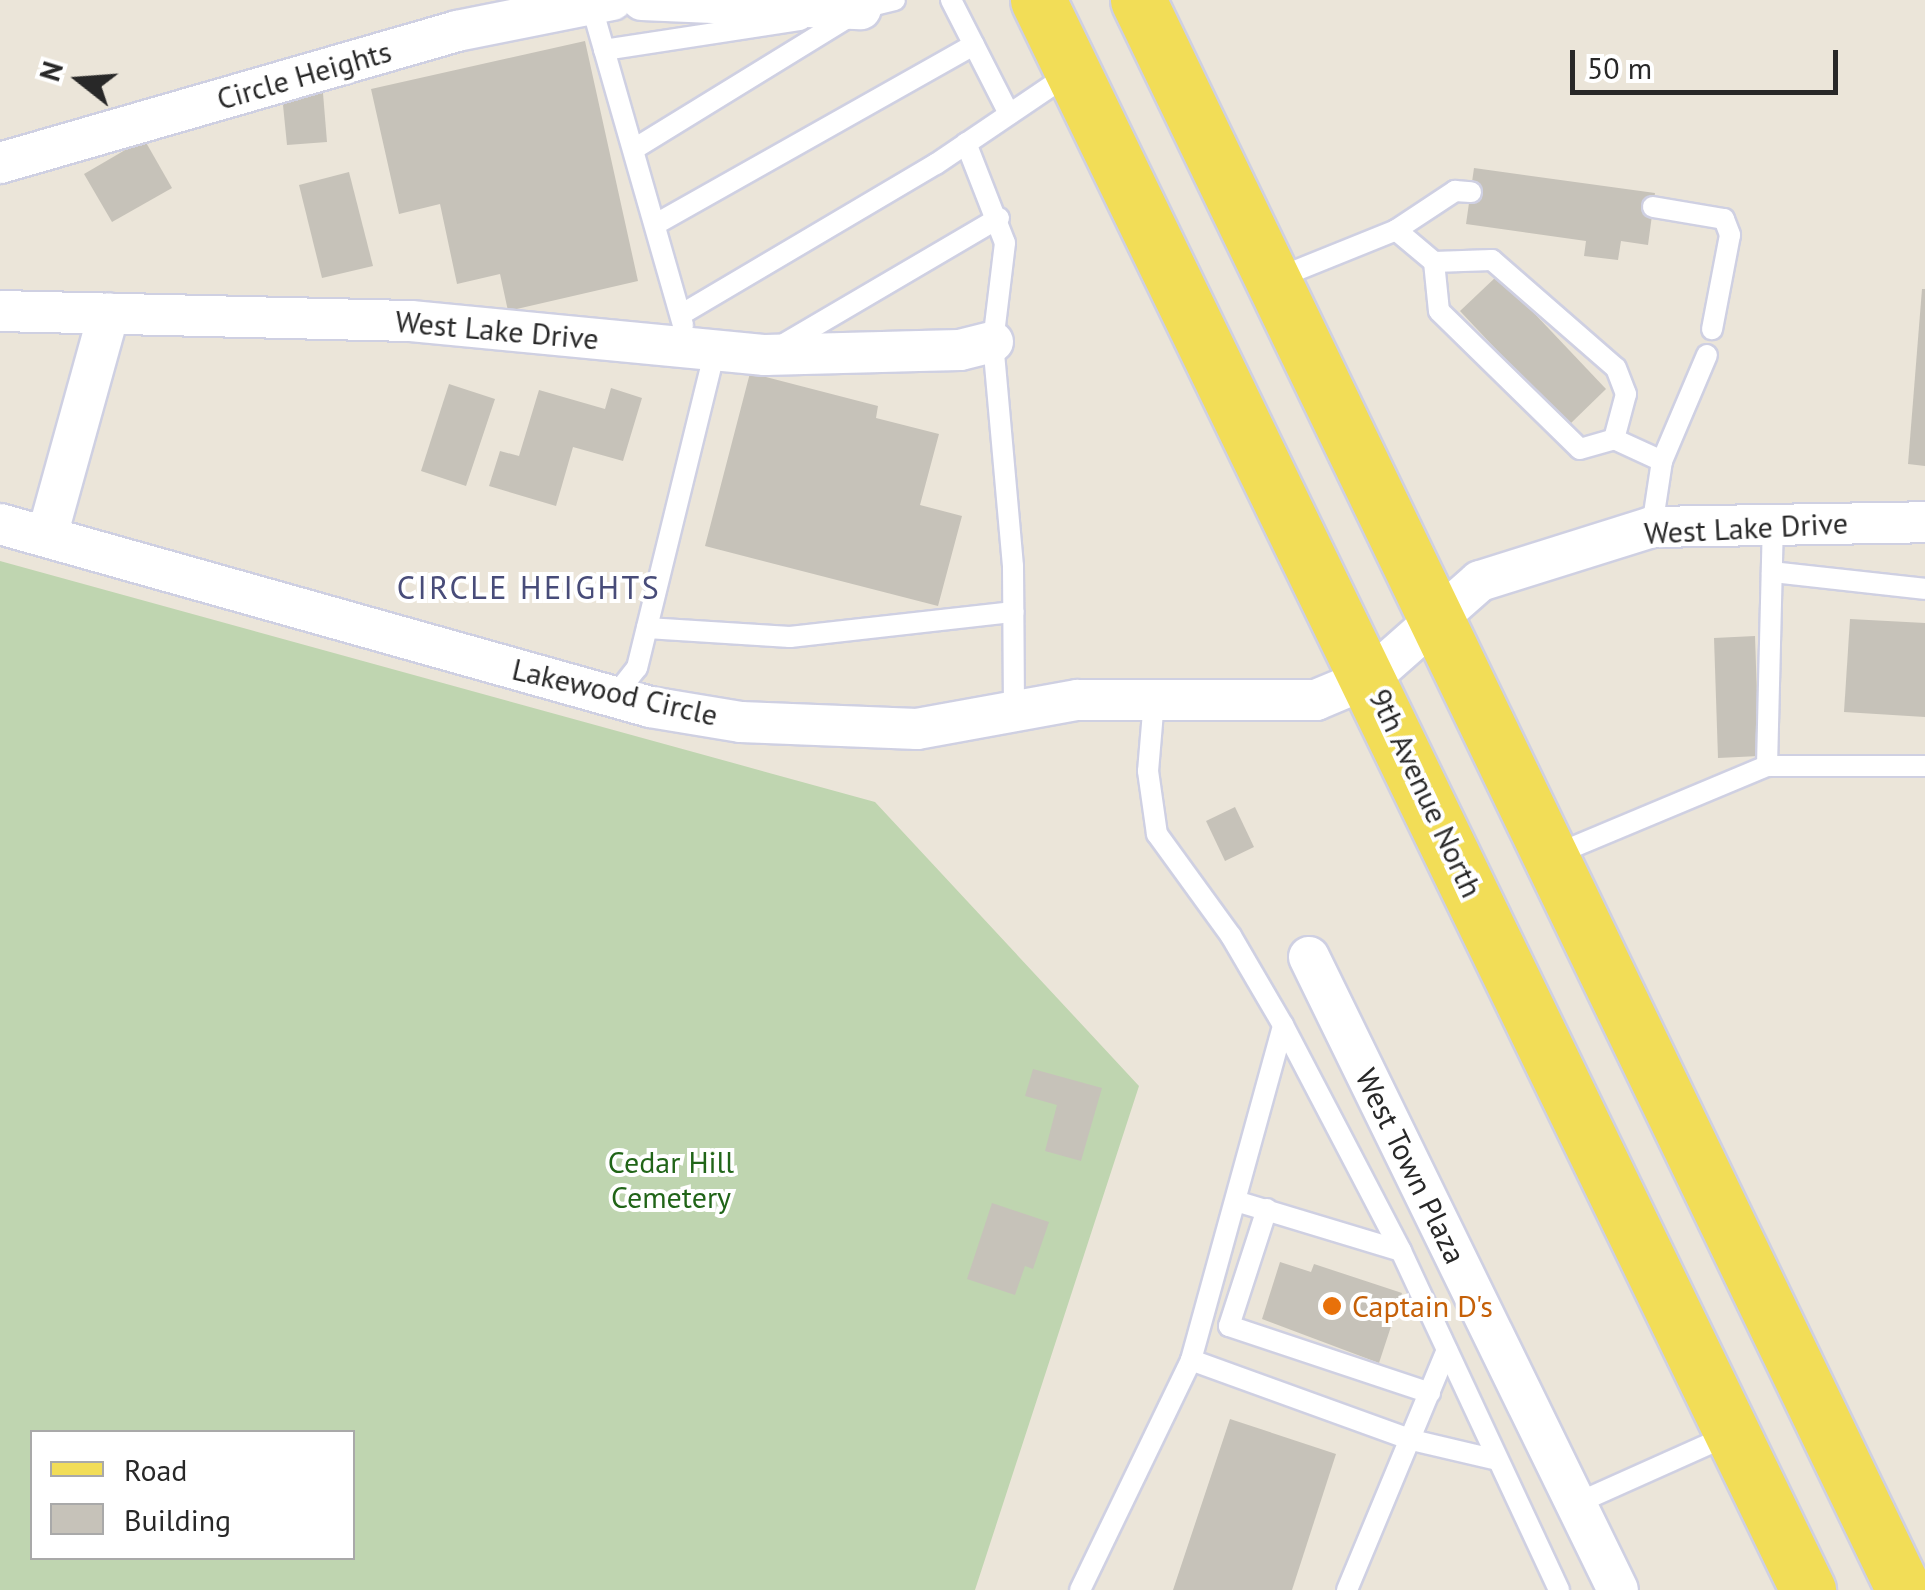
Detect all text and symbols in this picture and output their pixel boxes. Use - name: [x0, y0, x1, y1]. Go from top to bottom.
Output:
- north arrow: [30, 30, 130, 130]
- scale bar: [1575, 30, 1842, 92]
- street label: Circle Heights: [213, 33, 395, 117]
- text: 50 m: [1587, 48, 1652, 87]
- text: N: [30, 57, 71, 85]
- street label: West Lake Drive: [394, 303, 600, 357]
- street label: West Lake Drive: [1643, 505, 1849, 551]
- district label: CIRCLE HEIGHTS: [397, 568, 661, 606]
- street label: Lakewood Circle: [509, 651, 721, 733]
- street label: 9th Avenue North: [1362, 683, 1490, 903]
- street label: West Town Plaza: [1348, 1062, 1474, 1270]
- park label: Cedar Hill Cemetery: [608, 1144, 734, 1214]
- place label: Captain D's: [1352, 1288, 1493, 1324]
- marker: Captain D's: [1321, 1295, 1343, 1317]
- legend: [30, 1430, 355, 1560]
- text: Road: [124, 1450, 188, 1489]
- text: Building: [124, 1500, 231, 1539]

